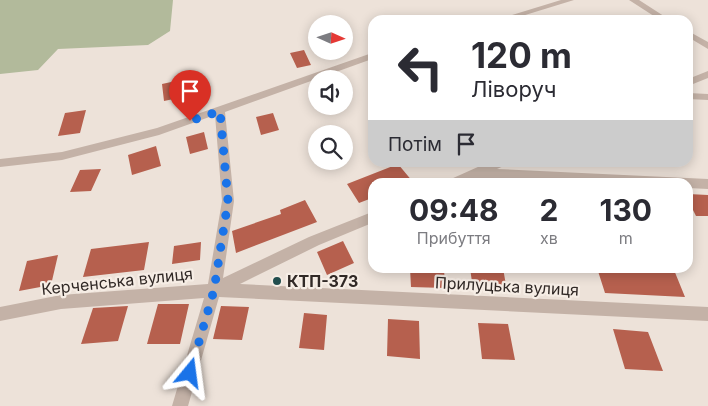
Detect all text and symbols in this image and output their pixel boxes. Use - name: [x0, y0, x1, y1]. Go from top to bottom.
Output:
- north arrow: [308, 15, 352, 60]
- map controls: [308, 15, 353, 170]
- text: 120 m: [471, 34, 572, 76]
- icon: left: [388, 35, 453, 100]
- pin: [169, 70, 211, 121]
- button: sound: [308, 70, 353, 115]
- text: Ліворуч: [471, 76, 556, 102]
- icon: arrive: [176, 77, 204, 105]
- button: search: [308, 125, 353, 170]
- icon: arrive: [452, 130, 480, 158]
- text: Потім: [388, 133, 442, 156]
- text: 09:48: [409, 192, 499, 228]
- text: 2: [540, 192, 558, 228]
- text: 130: [599, 192, 652, 228]
- text: Прибуття: [417, 228, 491, 248]
- text: хв: [540, 228, 558, 248]
- text: m: [619, 228, 633, 248]
- street label: Керченська вулиця: [40, 263, 194, 299]
- place label: КТП-373: [287, 271, 358, 291]
- street label: Прилуцька вулиця: [434, 272, 580, 300]
- marker: КТП-373: [271, 275, 283, 287]
- position arrow: [163, 346, 215, 398]

